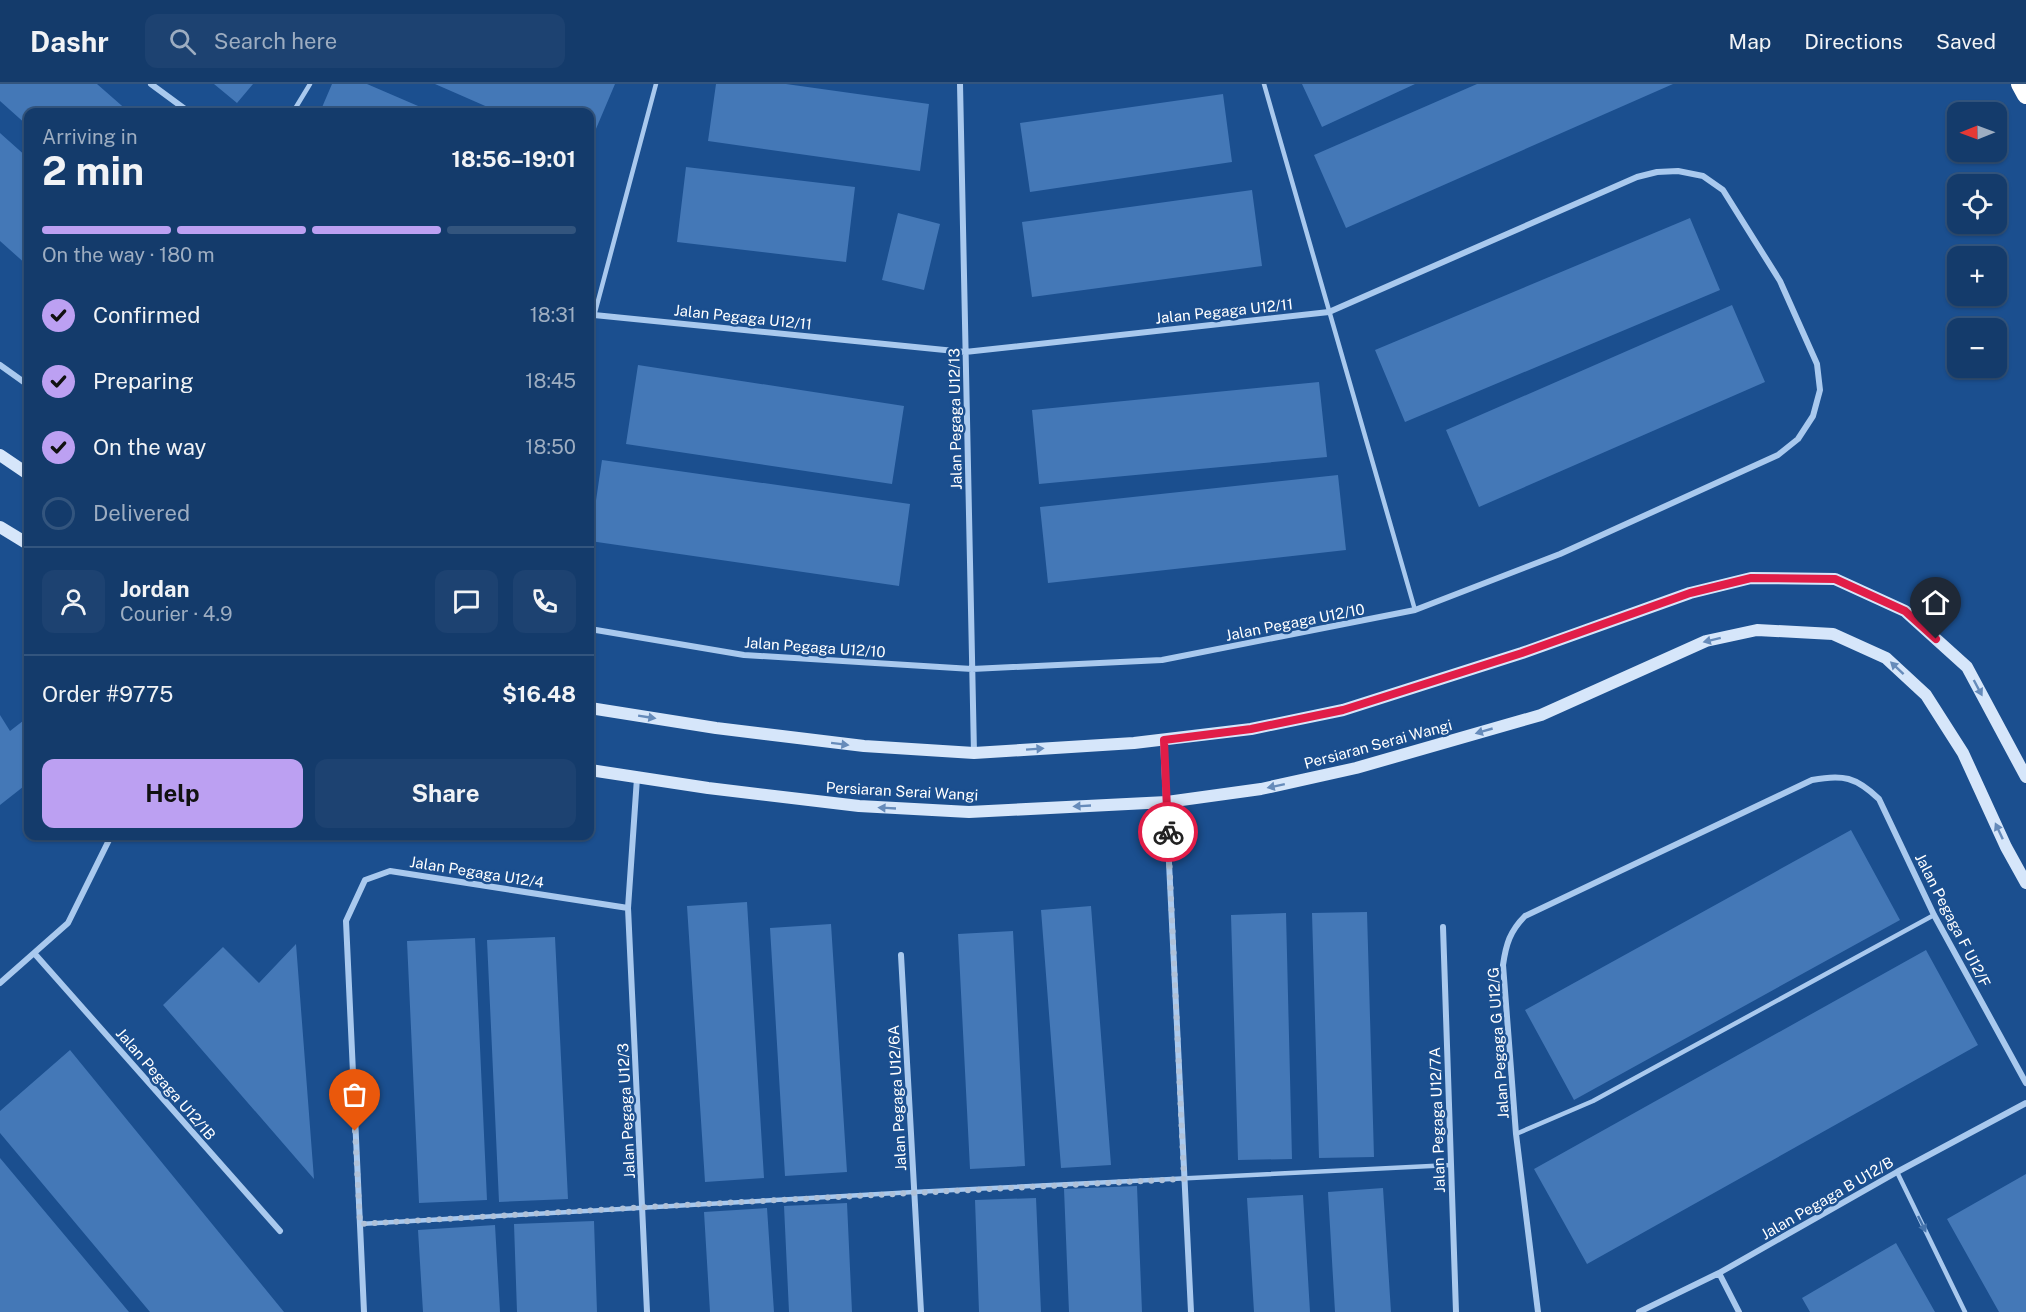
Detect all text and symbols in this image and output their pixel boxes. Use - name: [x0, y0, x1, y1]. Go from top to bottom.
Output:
- search box: [145, 14, 565, 68]
- text: Dashr: [30, 25, 109, 58]
- icon: search: [166, 25, 199, 58]
- text: Search here: [214, 28, 337, 54]
- text: Map: [1729, 29, 1771, 54]
- text: Directions: [1804, 29, 1903, 54]
- text: Saved: [1936, 29, 1996, 54]
- north arrow: [1947, 102, 2007, 162]
- map controls: [1947, 102, 2007, 378]
- text: Arriving in: [42, 125, 137, 149]
- text: 18:56–19:01: [452, 146, 576, 172]
- text: 2 min: [42, 148, 144, 194]
- button: locate: [1947, 174, 2007, 234]
- text: On the way · 180 m: [42, 243, 214, 267]
- button: +: [1947, 246, 2007, 306]
- street label: Jalan Pegaga U12/11: [1154, 295, 1294, 327]
- icon: check: [42, 299, 75, 332]
- street label: Jalan Pegaga U12/11: [673, 301, 813, 333]
- text: Confirmed: [93, 302, 200, 328]
- text: 18:31: [530, 303, 576, 327]
- button: −: [1947, 318, 2007, 378]
- street label: Jalan Pegaga U12/13: [945, 348, 965, 490]
- icon: check: [42, 365, 75, 398]
- text: Preparing: [93, 368, 194, 394]
- text: 18:45: [525, 369, 576, 393]
- icon: check: [42, 431, 75, 464]
- text: On the way: [93, 434, 206, 460]
- text: 18:50: [525, 435, 576, 459]
- text: Delivered: [93, 500, 190, 526]
- button: person: [42, 570, 105, 633]
- button: chat: [435, 570, 498, 633]
- button: phone: [513, 570, 576, 633]
- text: Jordan: [120, 576, 189, 602]
- pin: [1910, 577, 1961, 639]
- icon: home: [1919, 586, 1952, 619]
- street label: Jalan Pegaga U12/10: [1224, 600, 1366, 644]
- text: Courier · 4.9: [120, 602, 232, 626]
- street label: Jalan Pegaga U12/10: [744, 634, 886, 660]
- one-way arrow: [1703, 636, 1721, 646]
- one-way arrow: [1890, 662, 1905, 675]
- one-way arrow: [1973, 680, 1983, 697]
- text: Order #9775: [42, 681, 173, 707]
- text: $16.48: [502, 681, 576, 707]
- one-way arrow: [638, 713, 657, 722]
- street label: Persiaran Serai Wangi: [1302, 716, 1454, 772]
- one-way arrow: [1475, 727, 1493, 736]
- one-way arrow: [831, 739, 850, 748]
- one-way arrow: [1026, 744, 1045, 754]
- button: Help: [42, 759, 303, 828]
- button: Share: [315, 759, 576, 828]
- street label: Persiaran Serai Wangi: [825, 779, 979, 803]
- one-way arrow: [1266, 781, 1285, 791]
- one-way arrow: [1072, 802, 1091, 811]
- courier: [1138, 802, 1198, 862]
- one-way arrow: [878, 803, 897, 812]
- icon: bike: [1152, 816, 1185, 849]
- one-way arrow: [1995, 823, 2004, 840]
- street label: Jalan Pegaga F U12/F: [1912, 850, 1994, 990]
- street label: Jalan Pegaga U12/4: [409, 853, 545, 891]
- street label: Jalan Pegaga G U12/G: [1484, 967, 1512, 1119]
- street label: Jalan Pegaga U12/6A: [885, 1024, 909, 1172]
- street label: Jalan Pegaga U12/1B: [113, 1025, 219, 1143]
- street label: Jalan Pegaga U12/3: [614, 1043, 638, 1179]
- street label: Jalan Pegaga U12/7A: [1426, 1046, 1448, 1193]
- pin: [329, 1069, 380, 1131]
- icon: bag: [338, 1078, 371, 1111]
- street label: Jalan Pegaga B U12/B: [1758, 1153, 1896, 1243]
- one-way arrow: [1918, 1216, 1927, 1233]

